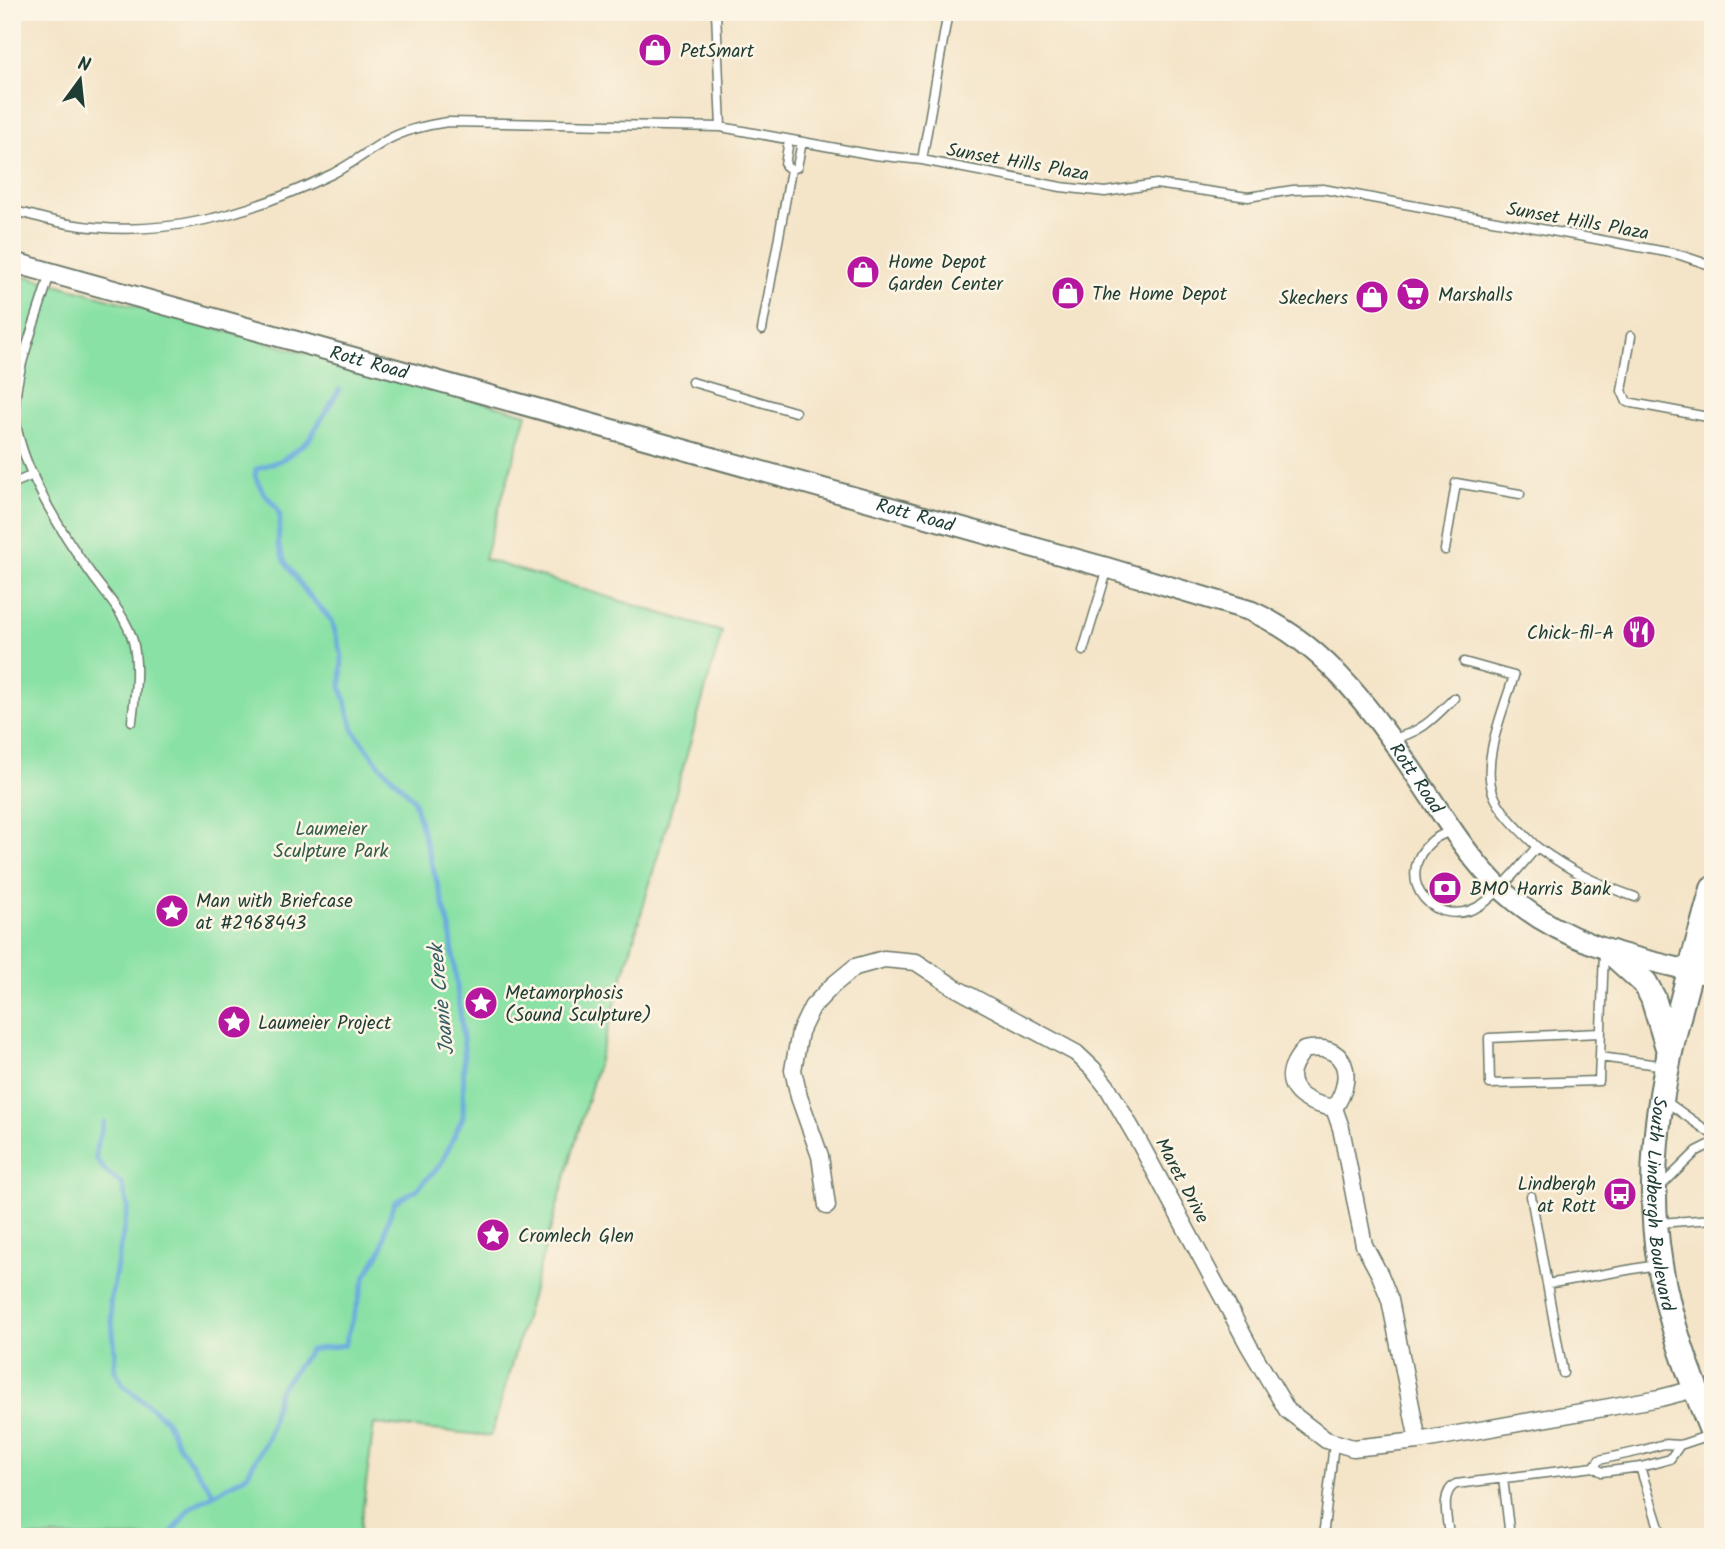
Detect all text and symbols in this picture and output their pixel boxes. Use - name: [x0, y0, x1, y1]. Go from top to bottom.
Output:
- shop icon: PetSmart: [636, 31, 674, 69]
- place label: PetSmart: [680, 37, 755, 67]
- north arrow: [46, 46, 116, 116]
- text: N: [74, 49, 94, 82]
- street label: Sunset Hills Plaza: [944, 136, 1091, 190]
- street label: Sunset Hills Plaza: [1504, 195, 1651, 249]
- place label: Home Depot Garden Center: [888, 248, 1005, 300]
- shop icon: Home Depot Garden Center: [844, 253, 882, 291]
- shop icon: The Home Depot: [1049, 274, 1087, 312]
- supermarket icon: Marshalls: [1394, 275, 1432, 313]
- shop icon: Skechers: [1353, 278, 1391, 316]
- place label: The Home Depot: [1092, 280, 1228, 310]
- place label: Marshalls: [1438, 281, 1513, 311]
- place label: Skechers: [1279, 284, 1348, 314]
- street label: Rott Road: [326, 338, 412, 389]
- street label: Rott Road: [872, 491, 958, 542]
- restaurant icon: Chick-fil-A: [1620, 613, 1658, 651]
- place label: Chick-fil-A: [1527, 619, 1614, 649]
- street label: Rott Road: [1381, 737, 1451, 821]
- park label: Laumeier Sculpture Park: [274, 815, 388, 867]
- bank icon: BMO Harris Bank: [1426, 869, 1464, 907]
- place label: BMO Harris Bank: [1470, 875, 1611, 905]
- place label: Man with Briefcase at #2968443: [196, 887, 353, 939]
- place icon: Man with Briefcase at #2968443: [153, 892, 191, 930]
- water label: Joanie Creek: [420, 940, 465, 1057]
- place label: Metamorphosis (Sound Sculpture): [505, 979, 652, 1031]
- place icon: Metamorphosis (Sound Sculpture): [462, 984, 500, 1022]
- place icon: Laumeier Project: [215, 1003, 253, 1041]
- place label: Laumeier Project: [258, 1009, 392, 1039]
- street label: South Lindbergh Boulevard: [1637, 1095, 1682, 1315]
- street label: Maret Drive: [1146, 1133, 1217, 1230]
- place label: Lindbergh at Rott: [1517, 1170, 1597, 1222]
- bus stop icon: Lindbergh at Rott: [1601, 1175, 1639, 1213]
- place icon: Cromlech Glen: [474, 1216, 512, 1254]
- place label: Cromlech Glen: [518, 1222, 634, 1252]

